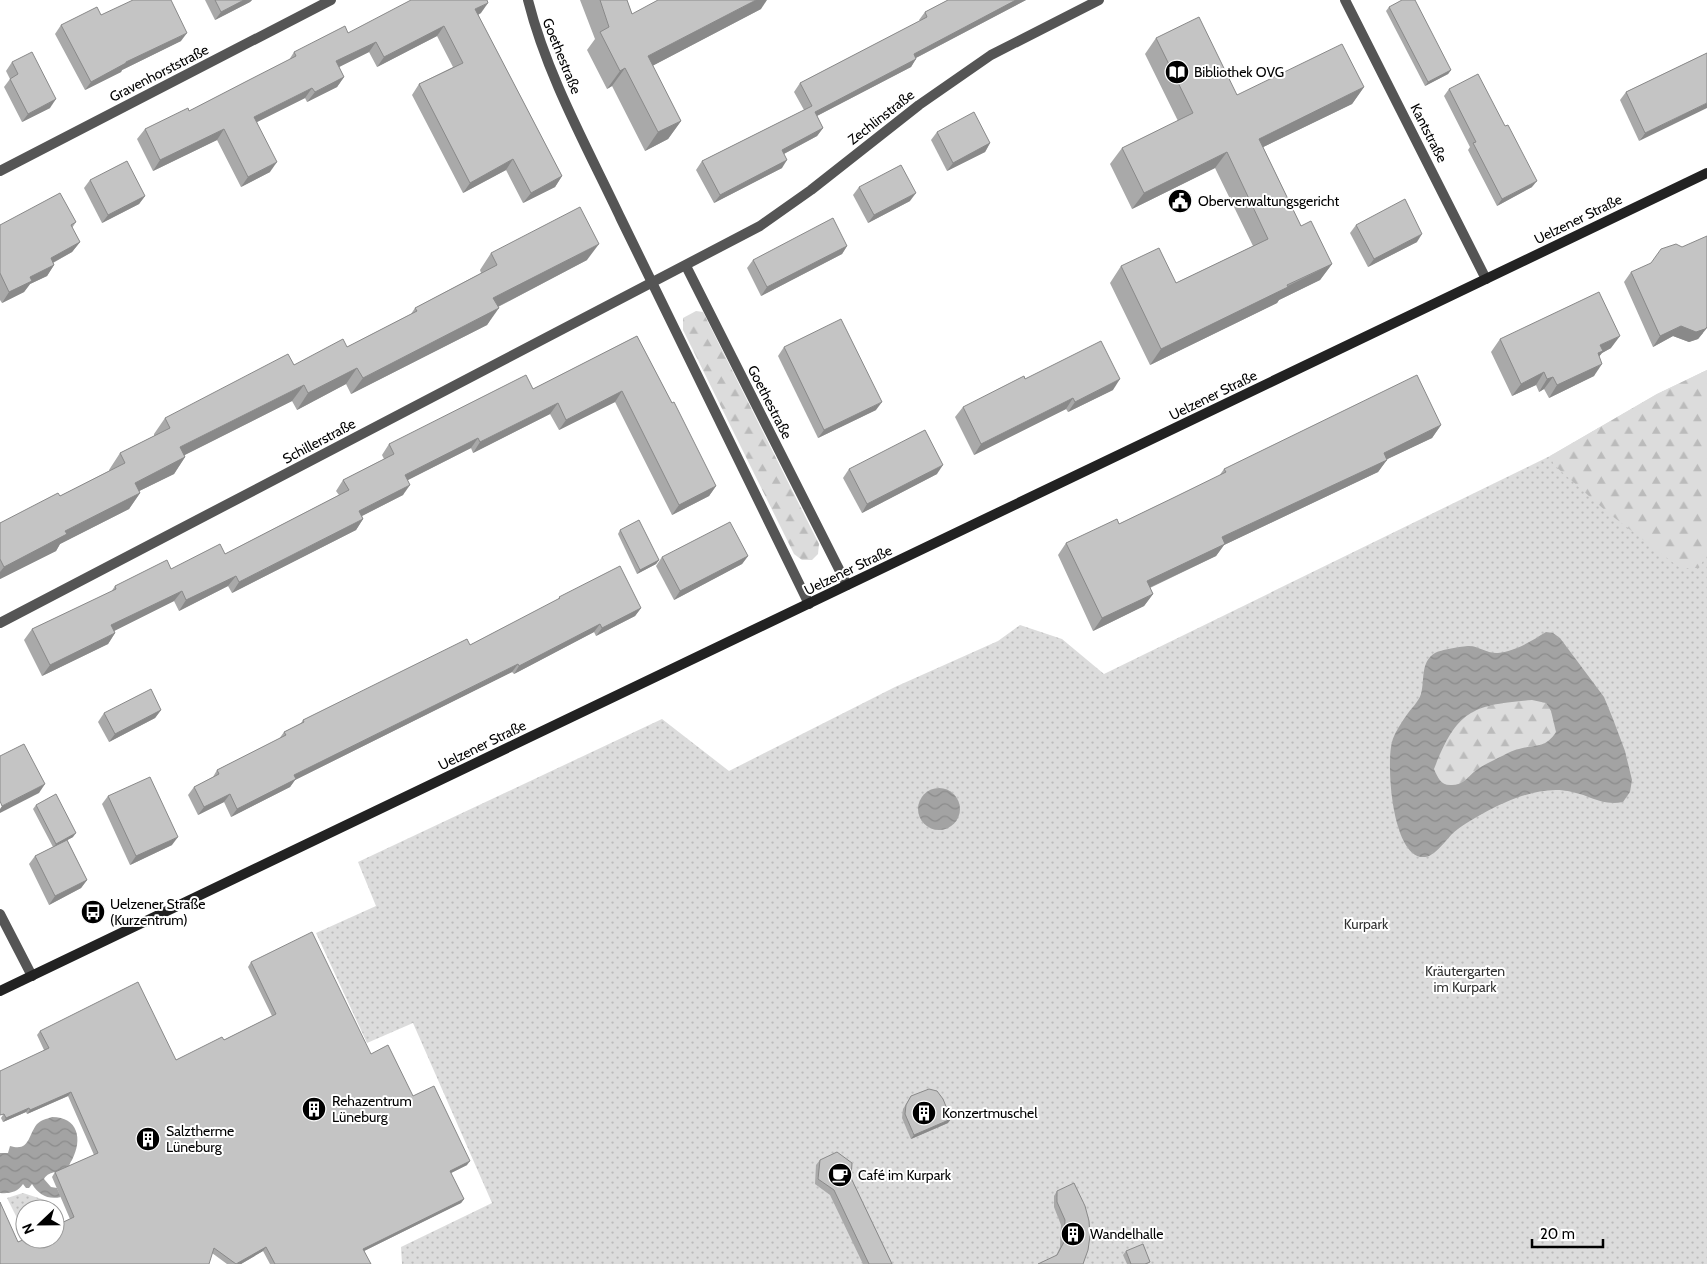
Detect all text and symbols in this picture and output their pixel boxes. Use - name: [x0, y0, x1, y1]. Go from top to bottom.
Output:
- street label: Goethestraße: [539, 15, 585, 97]
- street label: Gravenhorststraße: [106, 40, 212, 106]
- library icon: Bibliothek OVG: [1164, 59, 1190, 85]
- place label: Bibliothek OVG: [1194, 63, 1284, 81]
- street label: Zechlinstraße: [844, 86, 918, 148]
- street label: Kantstraße: [1406, 100, 1452, 166]
- public building icon: Oberverwaltungsgericht: [1167, 188, 1193, 214]
- street label: Uelzener Straße: [1531, 190, 1625, 248]
- place label: Oberverwaltungsgericht: [1198, 192, 1339, 210]
- street label: Goethestraße: [744, 362, 796, 442]
- street label: Uelzener Straße: [1166, 366, 1260, 424]
- street label: Schillerstraße: [279, 414, 359, 468]
- street label: Uelzener Straße: [801, 541, 895, 599]
- street label: Uelzener Straße: [435, 716, 529, 774]
- place label: Uelzener Straße (Kurzentrum): [110, 895, 206, 929]
- bus stop icon: Uelzener Straße (Kurzentrum): [80, 899, 106, 925]
- park label: Kurpark: [1344, 915, 1389, 933]
- park label: Kräutergarten im Kurpark: [1425, 962, 1505, 996]
- place label: Rehazentrum Lüneburg: [332, 1092, 412, 1126]
- building icon: Rehazentrum Lüneburg: [301, 1096, 327, 1122]
- building icon: Konzertmuschel: [911, 1100, 937, 1126]
- place label: Konzertmuschel: [942, 1104, 1038, 1122]
- place label: Salztherme Lüneburg: [166, 1122, 234, 1156]
- building icon: Salztherme Lüneburg: [135, 1126, 161, 1152]
- cafe icon: Café im Kurpark: [827, 1162, 853, 1188]
- place label: Café im Kurpark: [858, 1166, 952, 1184]
- north arrow: [15, 1199, 65, 1249]
- scale bar: [1532, 1216, 1603, 1248]
- text: N: [18, 1221, 38, 1237]
- building icon: Wandelhalle: [1060, 1221, 1086, 1247]
- place label: Wandelhalle: [1090, 1225, 1164, 1243]
- text: 20 m: [1540, 1225, 1575, 1243]

